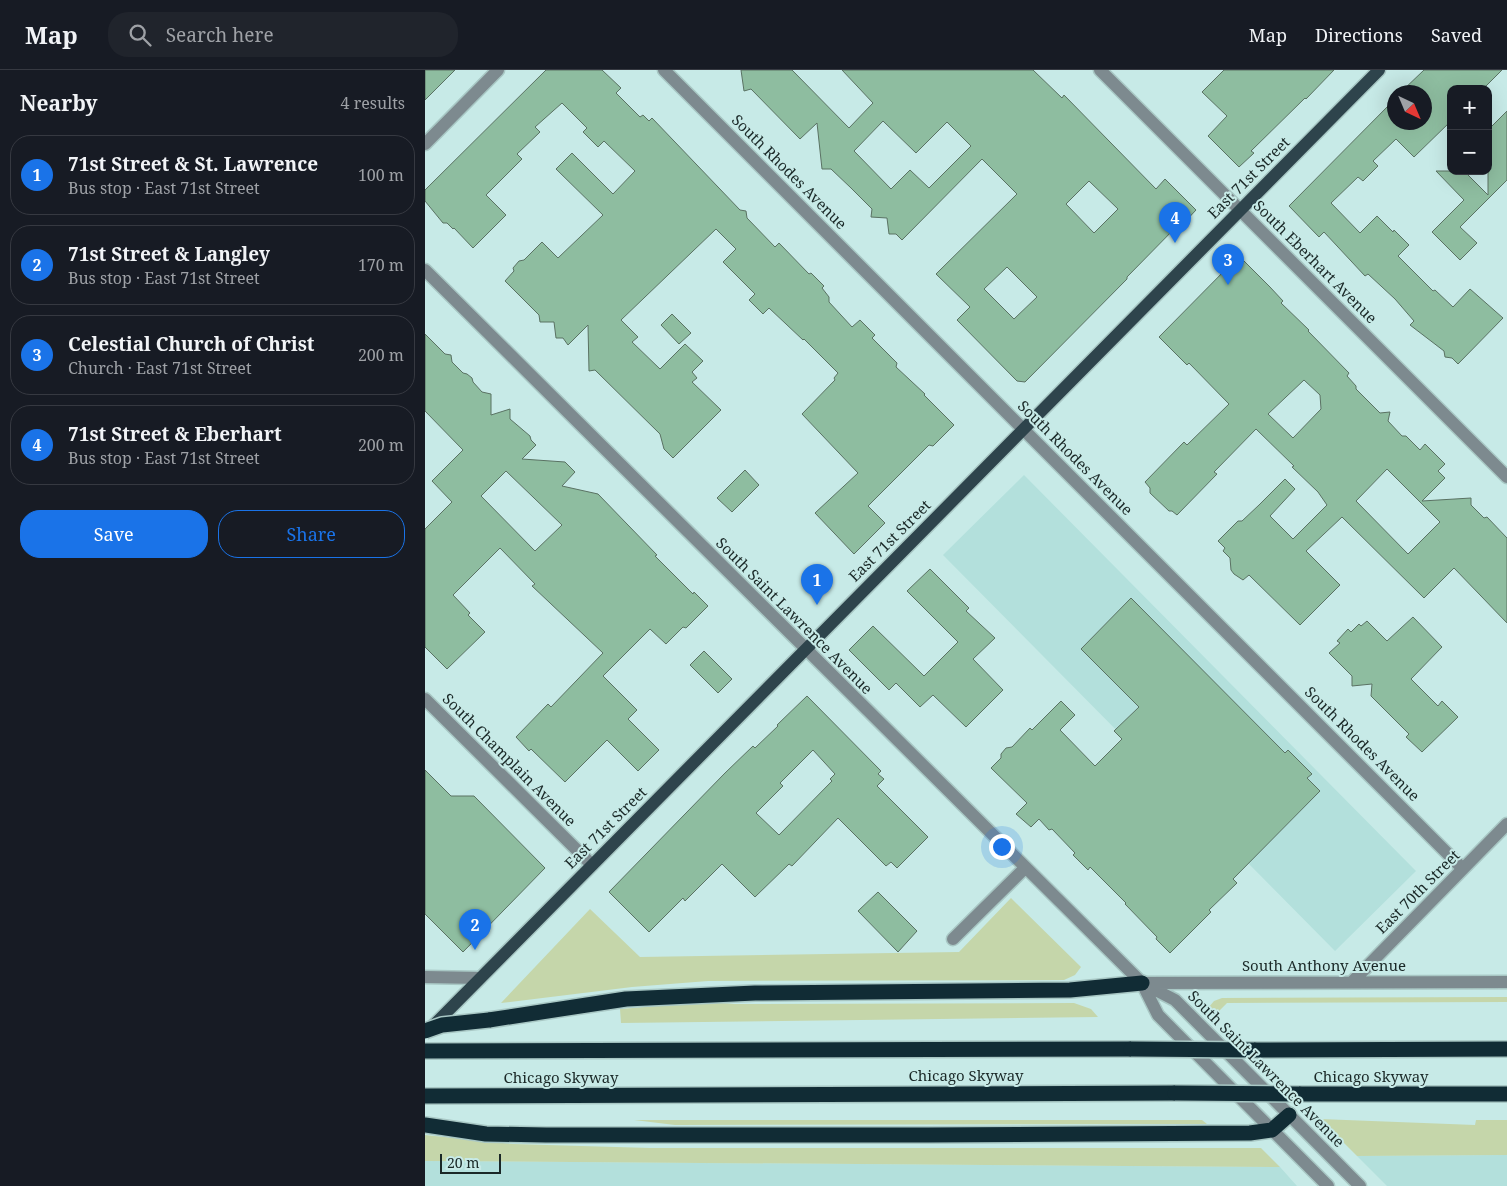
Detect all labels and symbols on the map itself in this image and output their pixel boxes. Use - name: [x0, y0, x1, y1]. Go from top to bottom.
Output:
- north arrow: [1387, 85, 1432, 130]
- street label: South Rhodes Avenue: [728, 110, 851, 233]
- street label: East 71st Street: [1203, 132, 1294, 223]
- street label: South Eberhart Avenue: [1250, 195, 1382, 327]
- pin: 4: [1159, 202, 1191, 243]
- pin: 3: [1212, 244, 1244, 285]
- street label: South Rhodes Avenue: [1014, 396, 1137, 519]
- street label: East 71st Street: [844, 495, 935, 586]
- street label: South Saint Lawrence Avenue: [712, 533, 877, 698]
- pin: 1: [801, 564, 833, 605]
- street label: South Rhodes Avenue: [1301, 682, 1424, 805]
- street label: South Champlain Avenue: [439, 688, 581, 830]
- street label: East 71st Street: [560, 782, 651, 873]
- your location: [989, 834, 1015, 860]
- street label: East 70th Street: [1371, 845, 1464, 938]
- pin: 2: [459, 909, 491, 950]
- street label: South Anthony Avenue: [1242, 955, 1406, 975]
- street label: South Saint Lawrence Avenue: [1184, 986, 1349, 1151]
- street label: Chicago Skyway: [909, 1065, 1024, 1085]
- street label: Chicago Skyway: [1314, 1066, 1429, 1086]
- street label: Chicago Skyway: [504, 1067, 619, 1087]
- scale bar: [440, 1151, 501, 1174]

